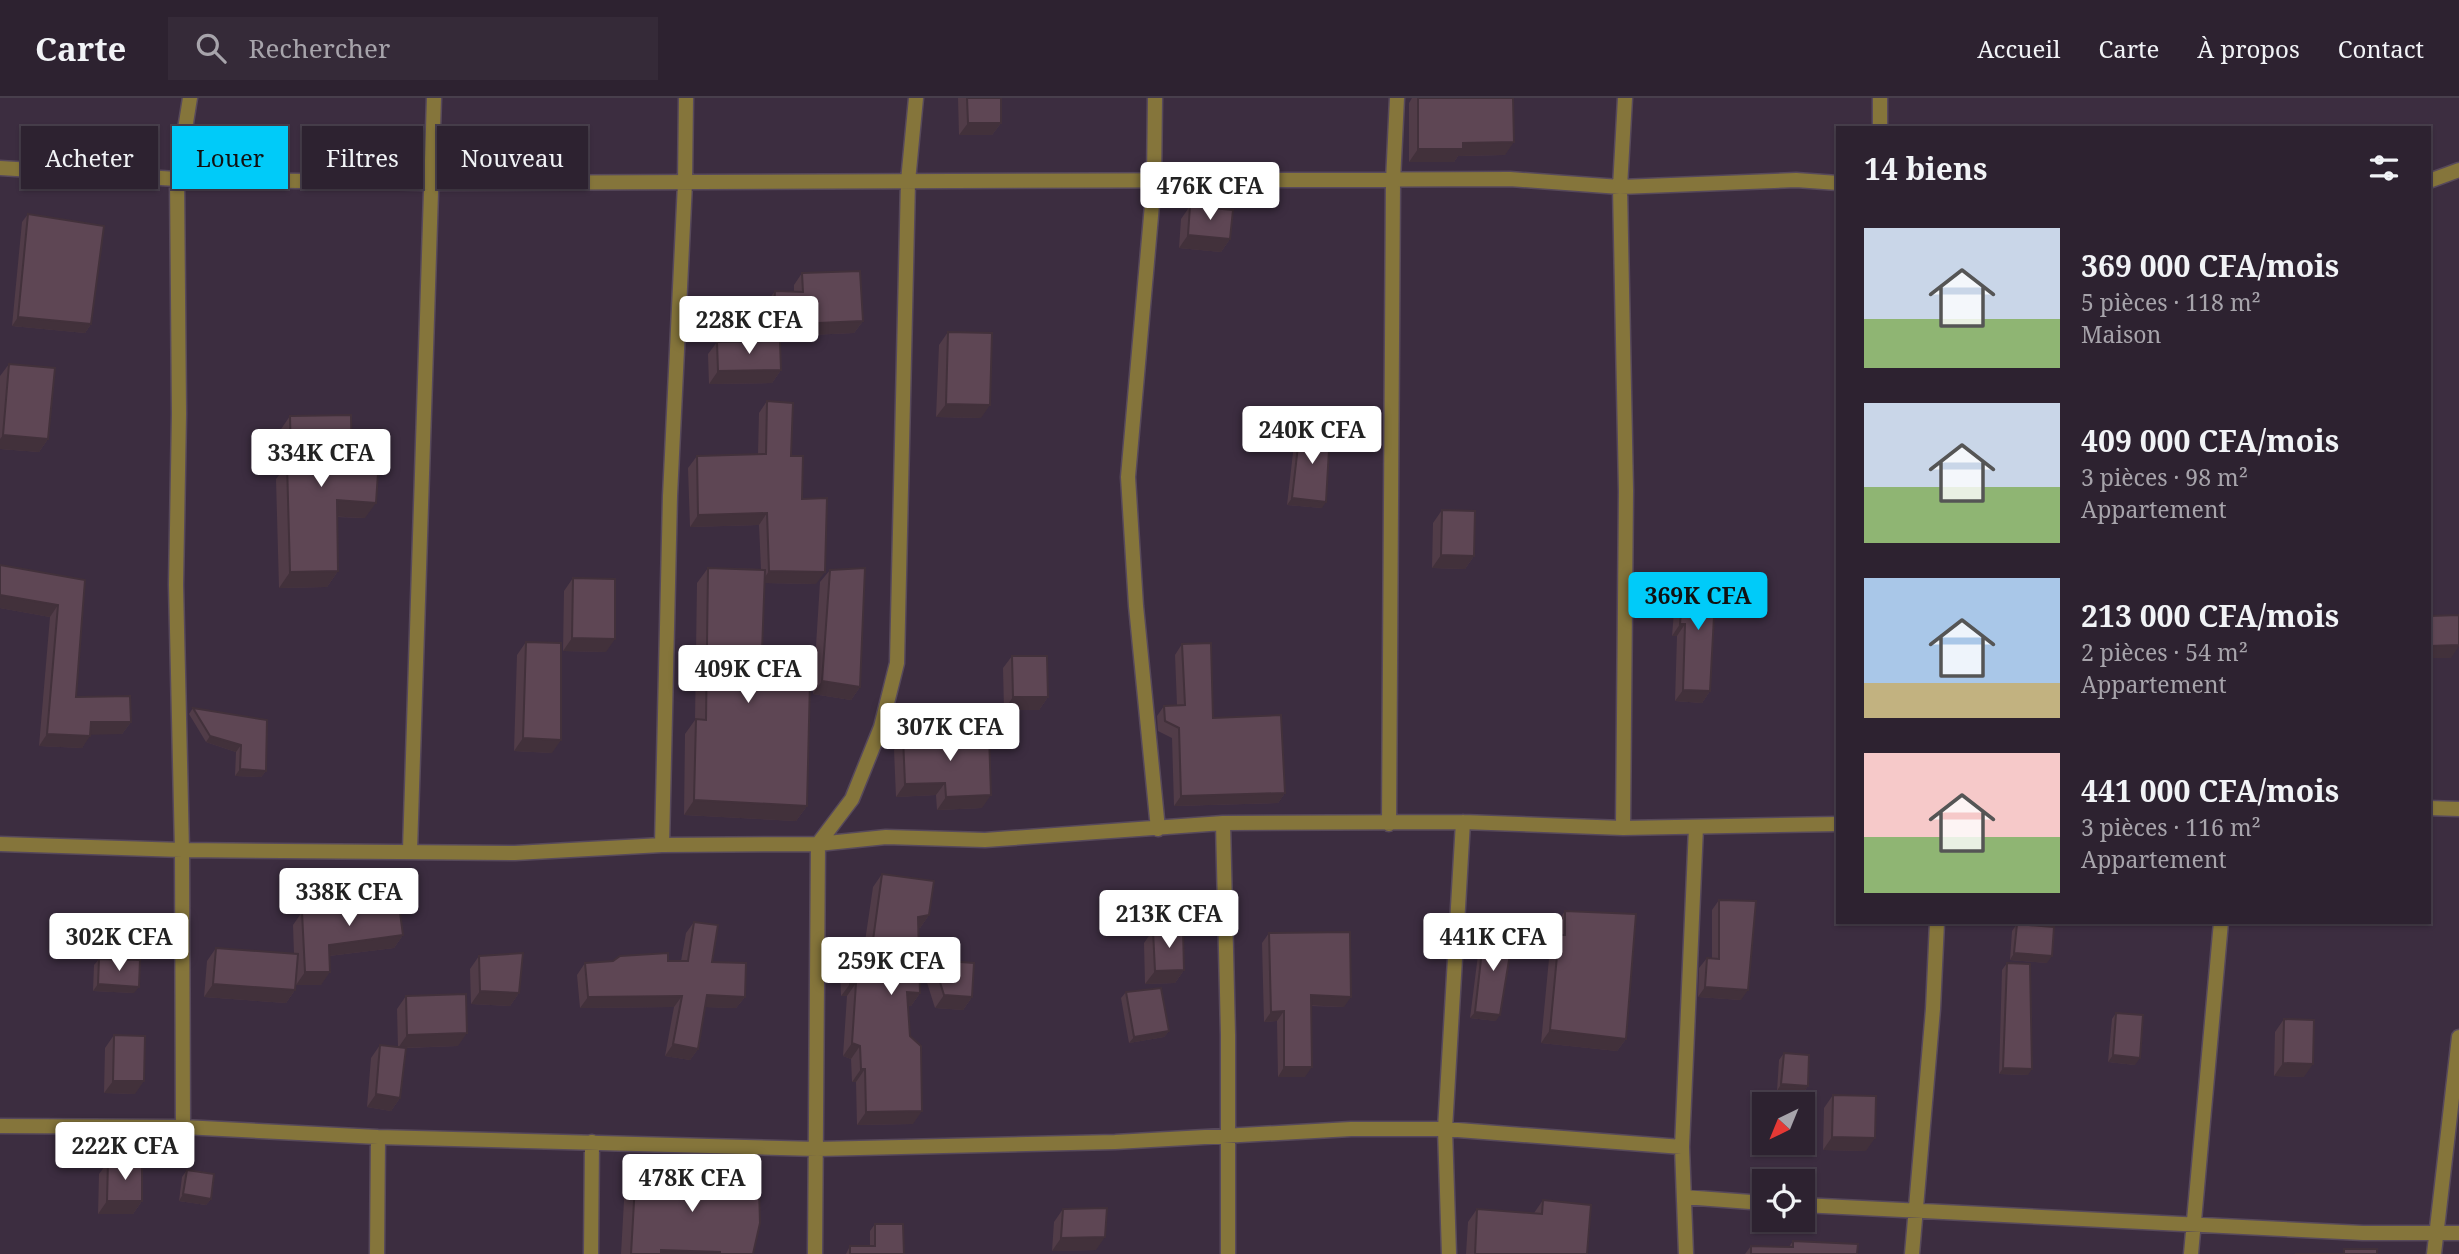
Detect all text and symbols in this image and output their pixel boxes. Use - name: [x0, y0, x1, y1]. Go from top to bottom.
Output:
- search box: [168, 17, 658, 80]
- text: Carte: [35, 26, 126, 71]
- icon: search: [192, 29, 230, 67]
- text: Rechercher: [248, 30, 390, 66]
- text: Accueil: [1977, 32, 2060, 65]
- text: Carte: [2098, 32, 2159, 65]
- text: À propos: [2197, 32, 2300, 65]
- text: Contact: [2338, 32, 2424, 65]
- chip: Acheter: [21, 126, 158, 189]
- chip: Louer: [172, 126, 288, 189]
- chip: Filtres: [302, 126, 423, 189]
- chip: Nouveau: [437, 126, 588, 189]
- text: 14 biens: [1864, 148, 1987, 189]
- icon: filters: [2365, 149, 2403, 187]
- pin: 476K CFA: [1138, 162, 1282, 222]
- text: 476K CFA: [1156, 169, 1264, 201]
- text: 369 000 CFA/mois: [2081, 245, 2339, 286]
- icon: home: [1920, 256, 2004, 340]
- text: 5 pièces · 118 m²: [2081, 286, 2261, 318]
- pin: 228K CFA: [677, 296, 821, 356]
- text: 228K CFA: [695, 303, 803, 335]
- text: Maison: [2081, 318, 2161, 350]
- pin: 240K CFA: [1240, 406, 1384, 466]
- text: 240K CFA: [1258, 413, 1366, 445]
- text: 409 000 CFA/mois: [2081, 420, 2339, 461]
- pin: 334K CFA: [249, 430, 393, 489]
- icon: home: [1920, 431, 2004, 515]
- text: 334K CFA: [267, 436, 375, 468]
- text: 3 pièces · 98 m²: [2081, 461, 2248, 493]
- text: Appartement: [2081, 493, 2227, 525]
- pin: 369K CFA: [1626, 573, 1770, 632]
- text: 369K CFA: [1644, 579, 1752, 611]
- text: 213 000 CFA/mois: [2081, 595, 2339, 636]
- icon: home: [1920, 606, 2004, 690]
- text: 2 pièces · 54 m²: [2081, 636, 2248, 668]
- pin: 409K CFA: [676, 646, 820, 705]
- text: 409K CFA: [694, 652, 802, 684]
- text: Appartement: [2081, 668, 2227, 700]
- pin: 307K CFA: [878, 704, 1022, 763]
- text: 307K CFA: [896, 710, 1004, 742]
- text: 441 000 CFA/mois: [2081, 770, 2339, 811]
- icon: home: [1920, 781, 2004, 865]
- text: 3 pièces · 116 m²: [2081, 811, 2261, 843]
- text: Appartement: [2081, 843, 2227, 875]
- pin: 338K CFA: [277, 868, 421, 928]
- text: 338K CFA: [295, 875, 403, 907]
- pin: 213K CFA: [1097, 890, 1241, 950]
- text: 213K CFA: [1115, 897, 1223, 929]
- pin: 302K CFA: [47, 914, 191, 973]
- pin: 441K CFA: [1421, 914, 1565, 973]
- text: 302K CFA: [65, 920, 173, 952]
- text: 441K CFA: [1439, 920, 1547, 952]
- pin: 259K CFA: [819, 937, 963, 997]
- text: 259K CFA: [837, 944, 945, 976]
- north arrow: [1752, 1092, 1815, 1155]
- map controls: [1752, 1092, 1815, 1232]
- pin: 222K CFA: [53, 1122, 197, 1182]
- text: 222K CFA: [71, 1129, 179, 1161]
- pin: 478K CFA: [620, 1154, 764, 1214]
- text: 478K CFA: [638, 1161, 746, 1193]
- button: locate: [1752, 1169, 1815, 1232]

